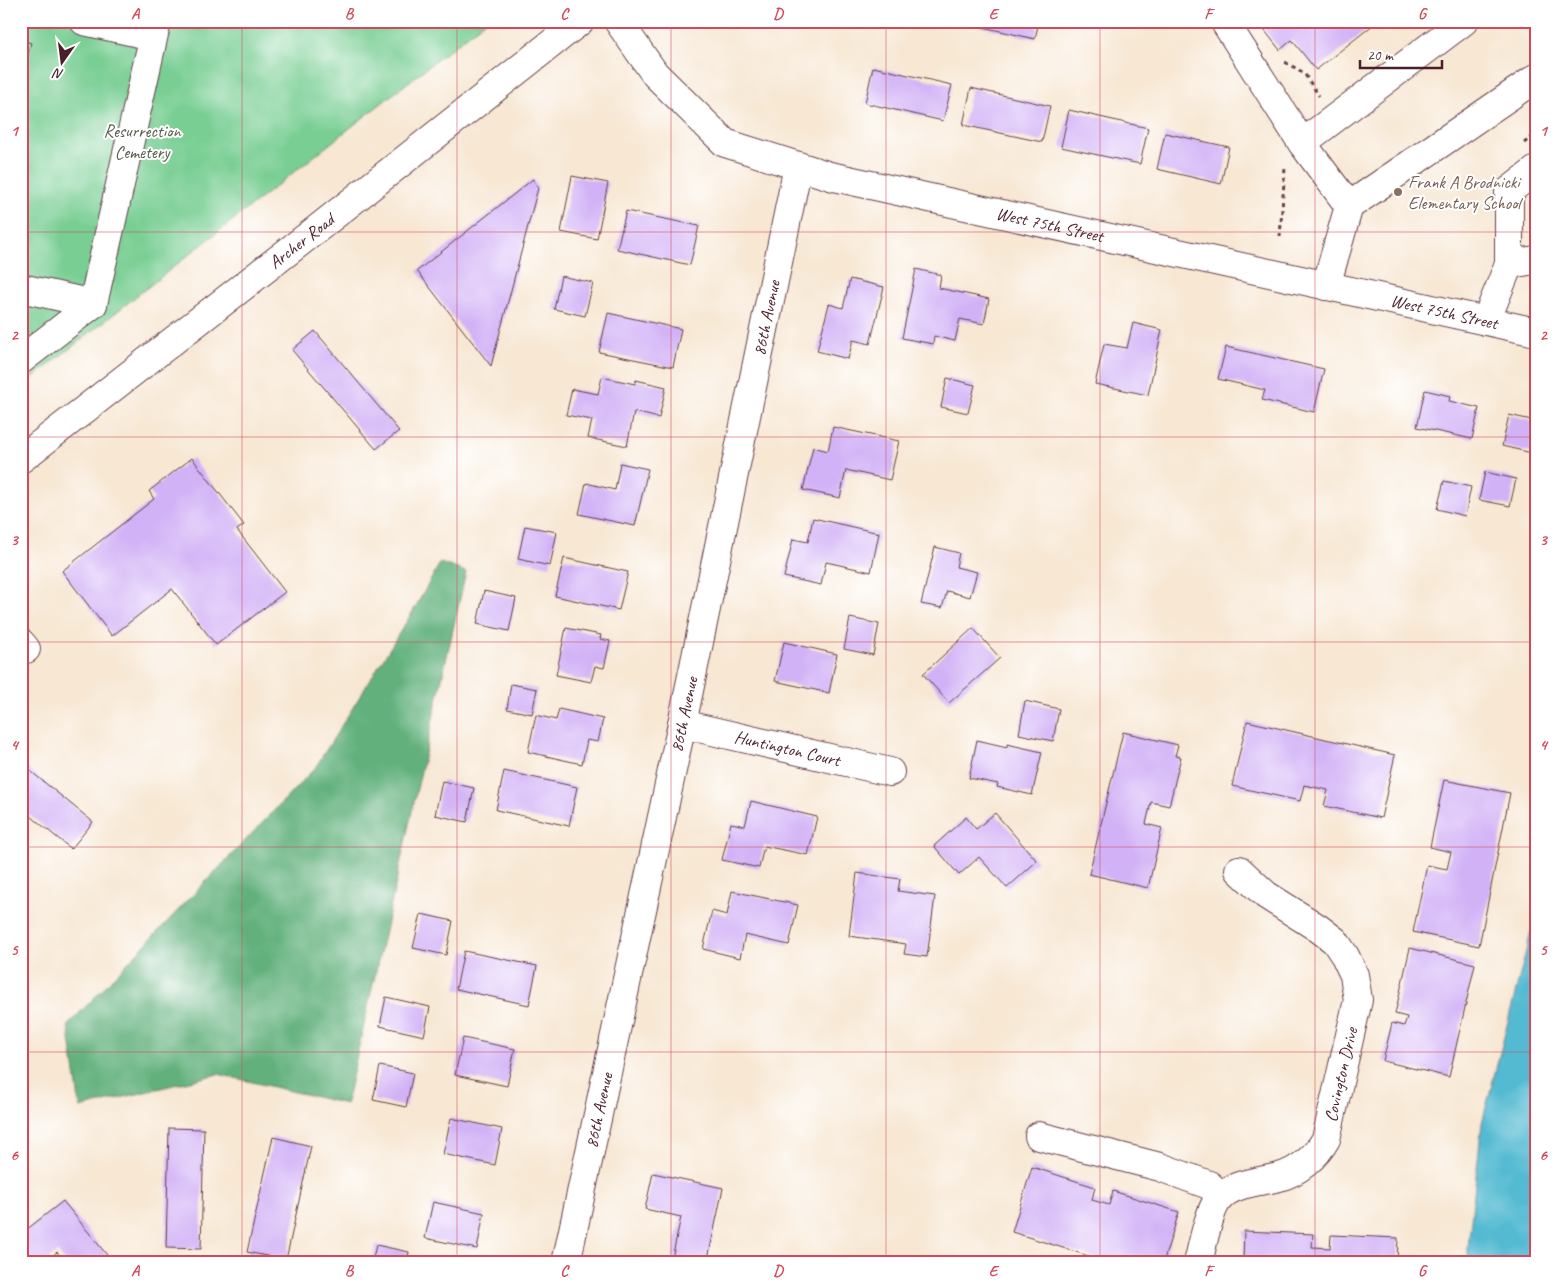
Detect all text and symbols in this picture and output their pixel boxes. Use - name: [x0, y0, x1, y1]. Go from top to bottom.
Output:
- text: A: [131, 4, 141, 24]
- text: B: [345, 4, 355, 24]
- text: C: [560, 4, 570, 24]
- text: D: [773, 4, 784, 24]
- text: E: [989, 4, 1000, 24]
- text: F: [1204, 4, 1215, 24]
- text: G: [1418, 4, 1428, 24]
- north arrow: [38, 38, 88, 88]
- scale bar: [1360, 38, 1442, 70]
- text: 20 m: [1367, 46, 1394, 65]
- text: N: [50, 64, 65, 83]
- park label: Resurrection Cemetery: [103, 120, 181, 163]
- text: 1: [10, 121, 19, 141]
- text: 1: [1539, 121, 1548, 141]
- place label: Frank A Brodnicki Elementary School: [1408, 171, 1523, 214]
- marker: Frank A Brodnicki Elementary School: [1392, 186, 1404, 198]
- street label: West 75th Street: [994, 202, 1107, 247]
- street label: Archer Road: [264, 207, 341, 273]
- street label: 86th Avenue: [748, 277, 785, 358]
- street label: West 75th Street: [1389, 289, 1502, 335]
- text: 2: [10, 325, 19, 345]
- text: 2: [1539, 325, 1548, 345]
- text: 3: [10, 530, 19, 550]
- text: 3: [1539, 530, 1548, 550]
- street label: 86th Avenue: [665, 674, 703, 754]
- street label: Huntington Court: [732, 725, 844, 772]
- text: 4: [10, 735, 19, 755]
- text: 4: [1539, 735, 1548, 755]
- text: 5: [11, 940, 20, 960]
- text: 5: [1540, 940, 1549, 960]
- street label: Covington Drive: [1319, 1024, 1363, 1124]
- street label: 86th Avenue: [580, 1070, 618, 1150]
- text: 6: [10, 1145, 19, 1165]
- text: 6: [1539, 1145, 1548, 1165]
- text: A: [131, 1261, 141, 1281]
- text: B: [345, 1261, 355, 1281]
- text: C: [560, 1261, 570, 1281]
- text: D: [773, 1261, 784, 1281]
- text: E: [989, 1261, 1000, 1281]
- text: F: [1204, 1261, 1215, 1281]
- text: G: [1418, 1261, 1428, 1281]

